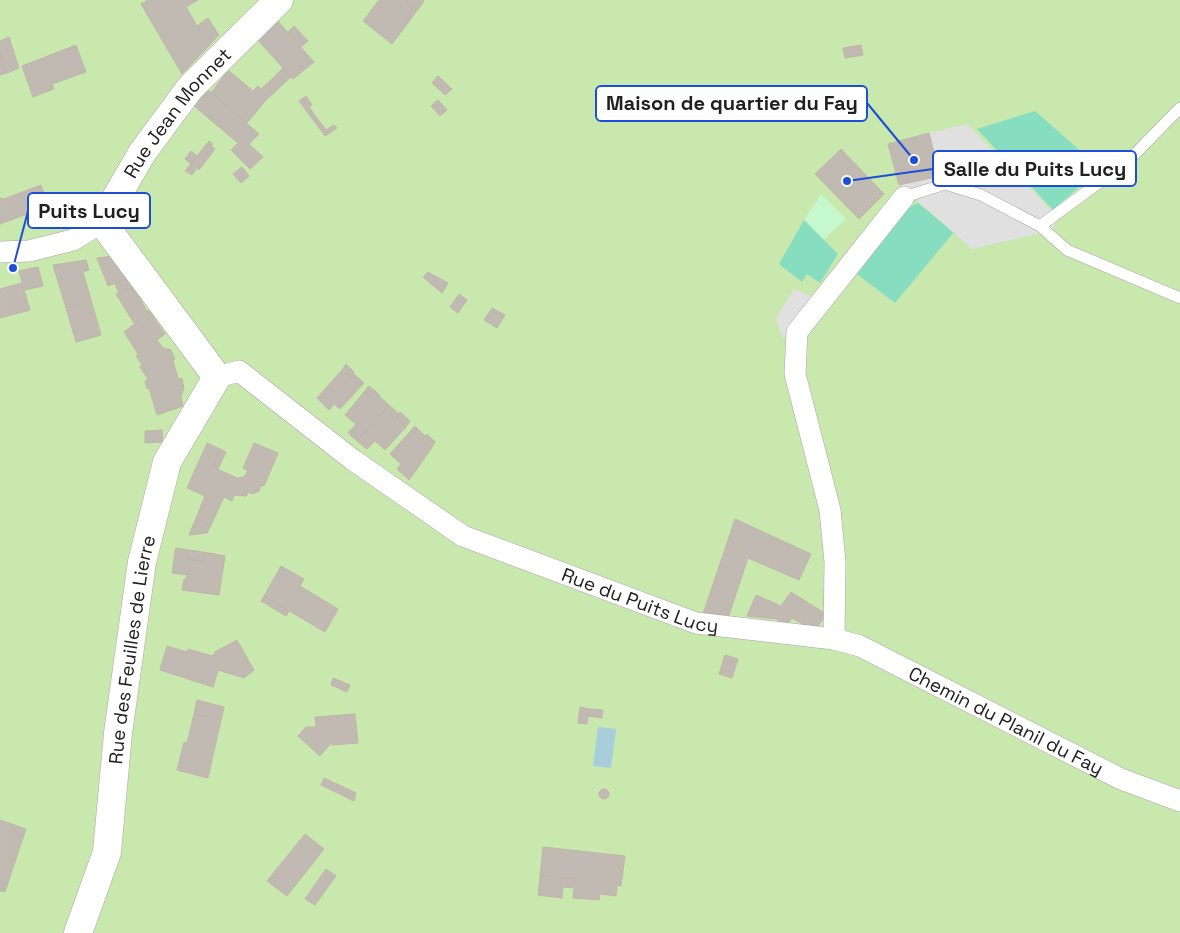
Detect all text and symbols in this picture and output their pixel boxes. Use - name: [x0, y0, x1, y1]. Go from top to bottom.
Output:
- street label: Rue Jean Monnet: [118, 42, 236, 183]
- callout: Maison de quartier du Fay: [596, 86, 867, 121]
- text: Maison de quartier du Fay: [606, 90, 858, 116]
- callout: Salle du Puits Lucy: [933, 151, 1136, 186]
- text: Salle du Puits Lucy: [944, 156, 1126, 182]
- callout: Puits Lucy: [28, 193, 150, 228]
- text: Puits Lucy: [38, 198, 140, 224]
- street label: Rue des Feuilles de Lierre: [103, 532, 161, 765]
- street label: Rue du Puits Lucy: [558, 562, 720, 638]
- street label: Chemin du Planil du Fay: [904, 660, 1108, 781]

